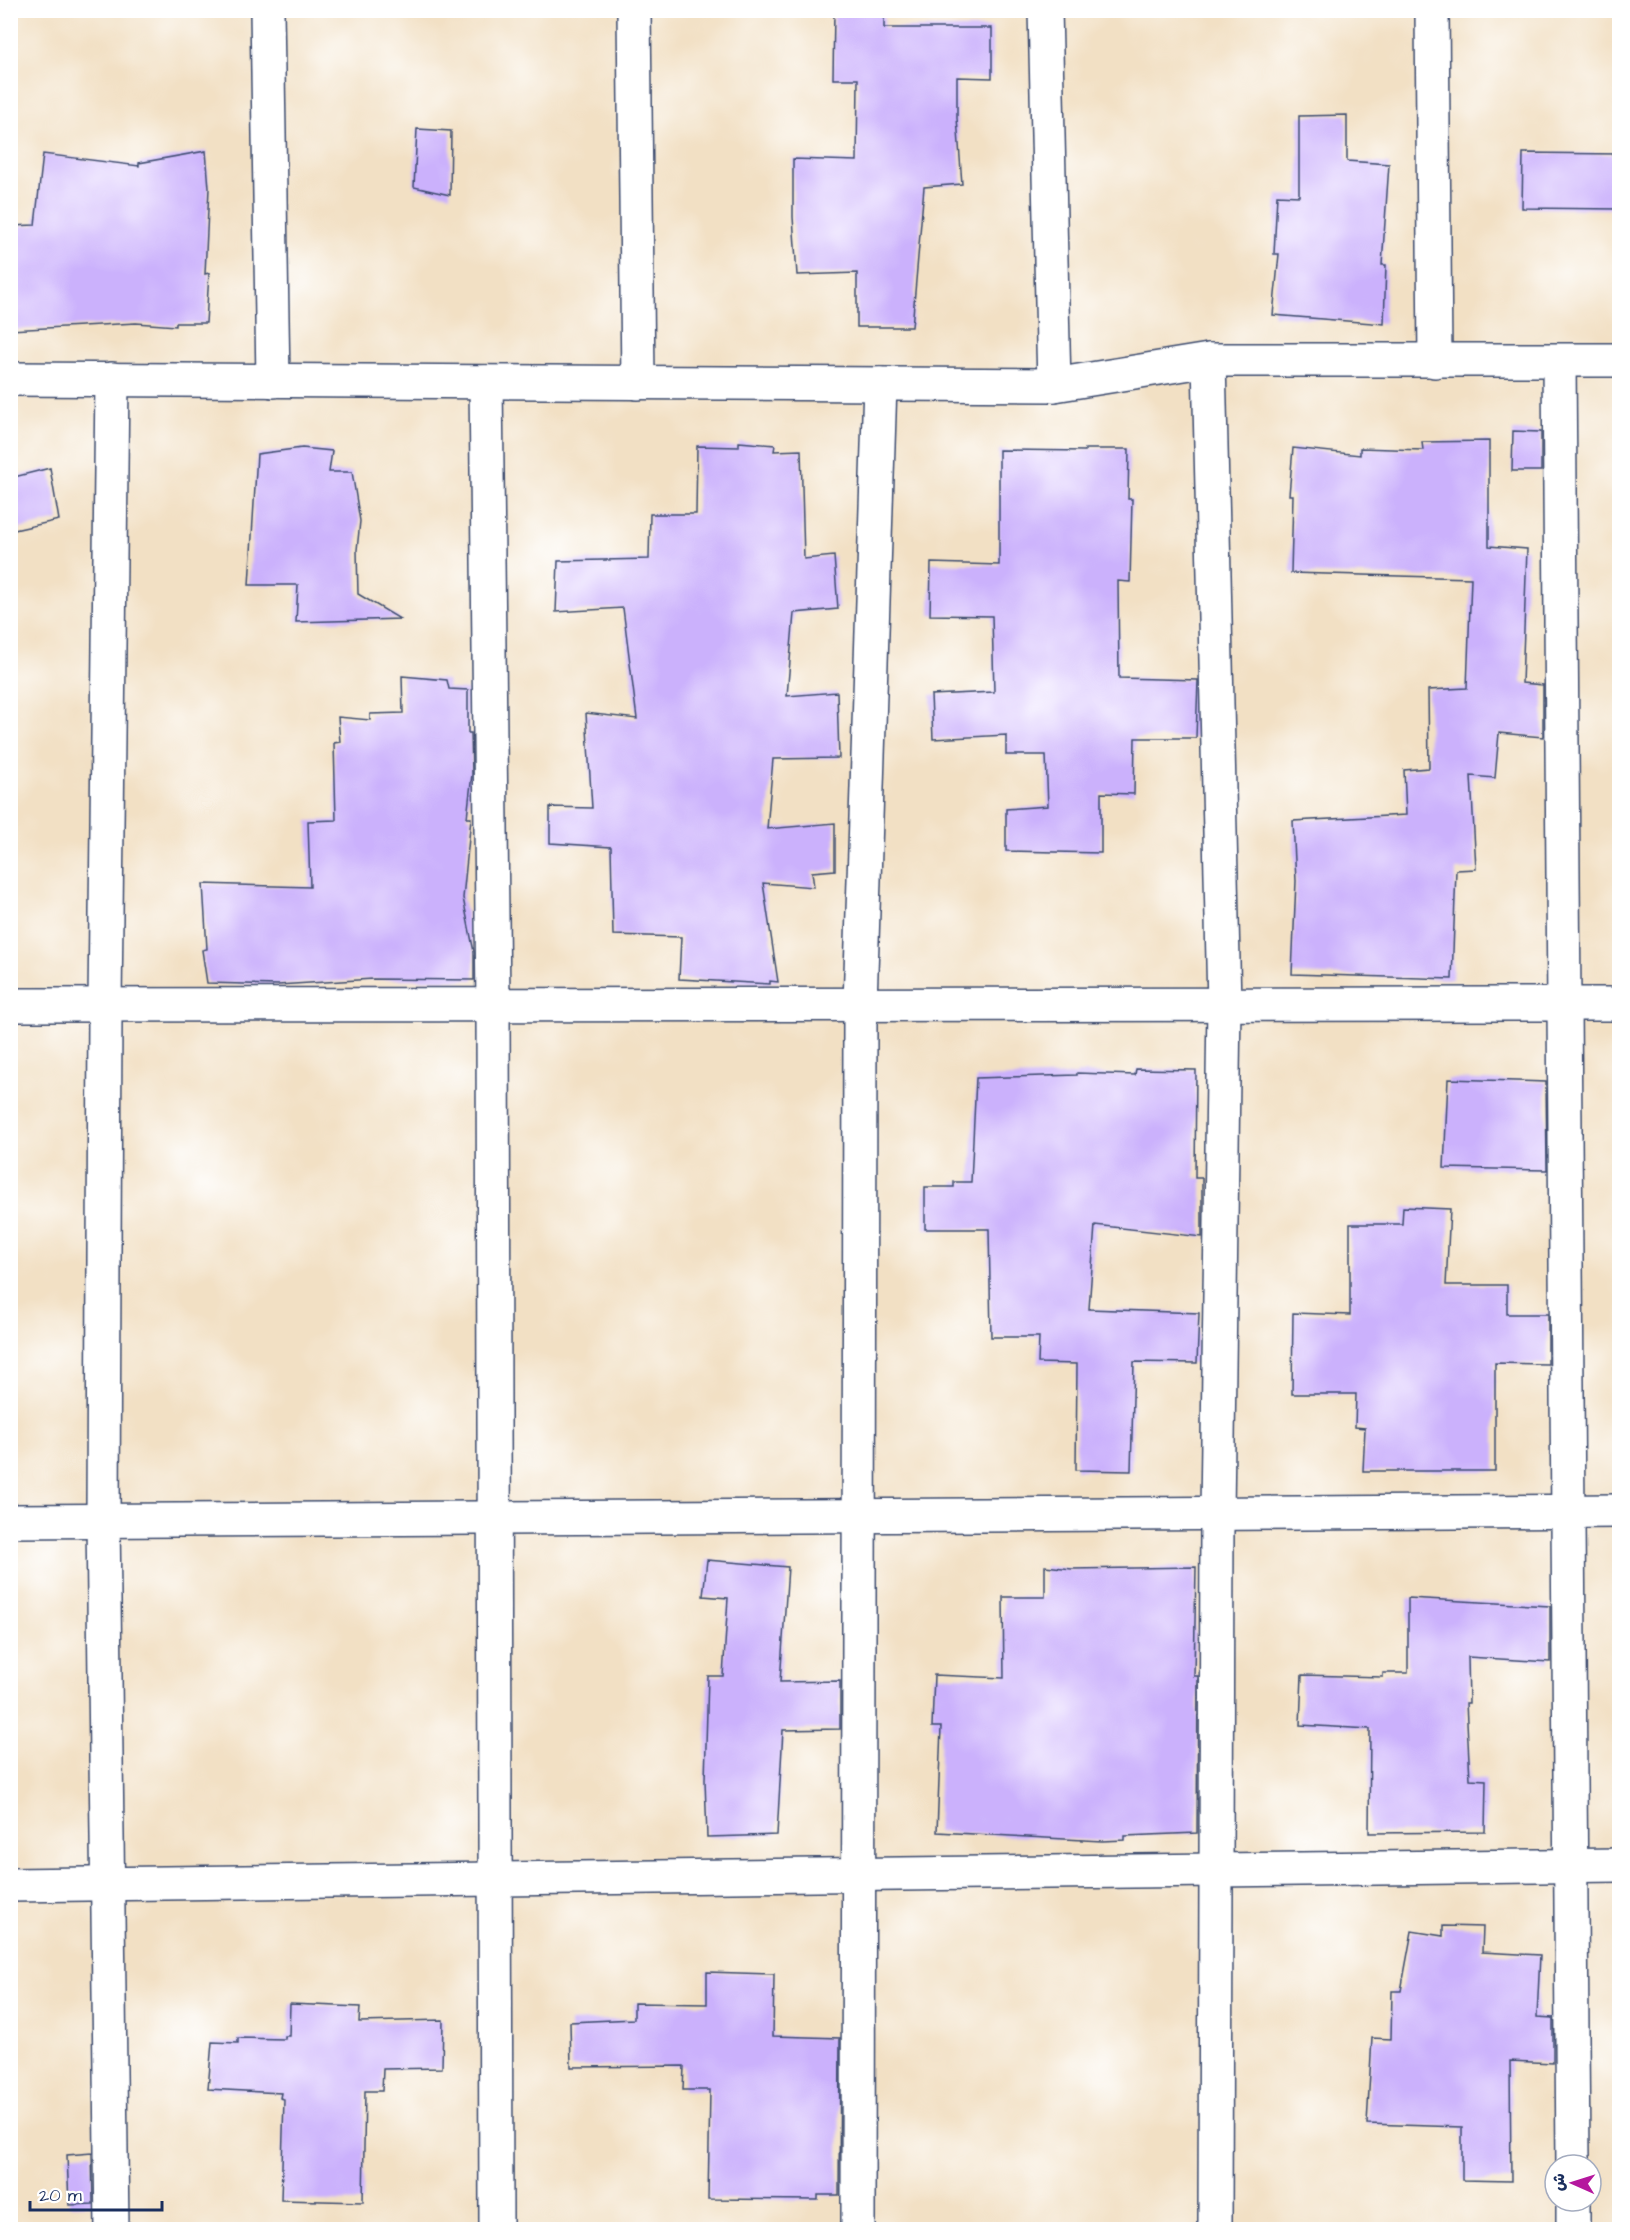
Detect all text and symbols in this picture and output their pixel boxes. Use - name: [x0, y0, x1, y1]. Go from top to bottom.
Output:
- north arrow: [1543, 2153, 1603, 2213]
- text: ش: [1548, 2173, 1570, 2192]
- scale bar: [30, 2174, 162, 2212]
- text: 20 m: [39, 2183, 82, 2208]

